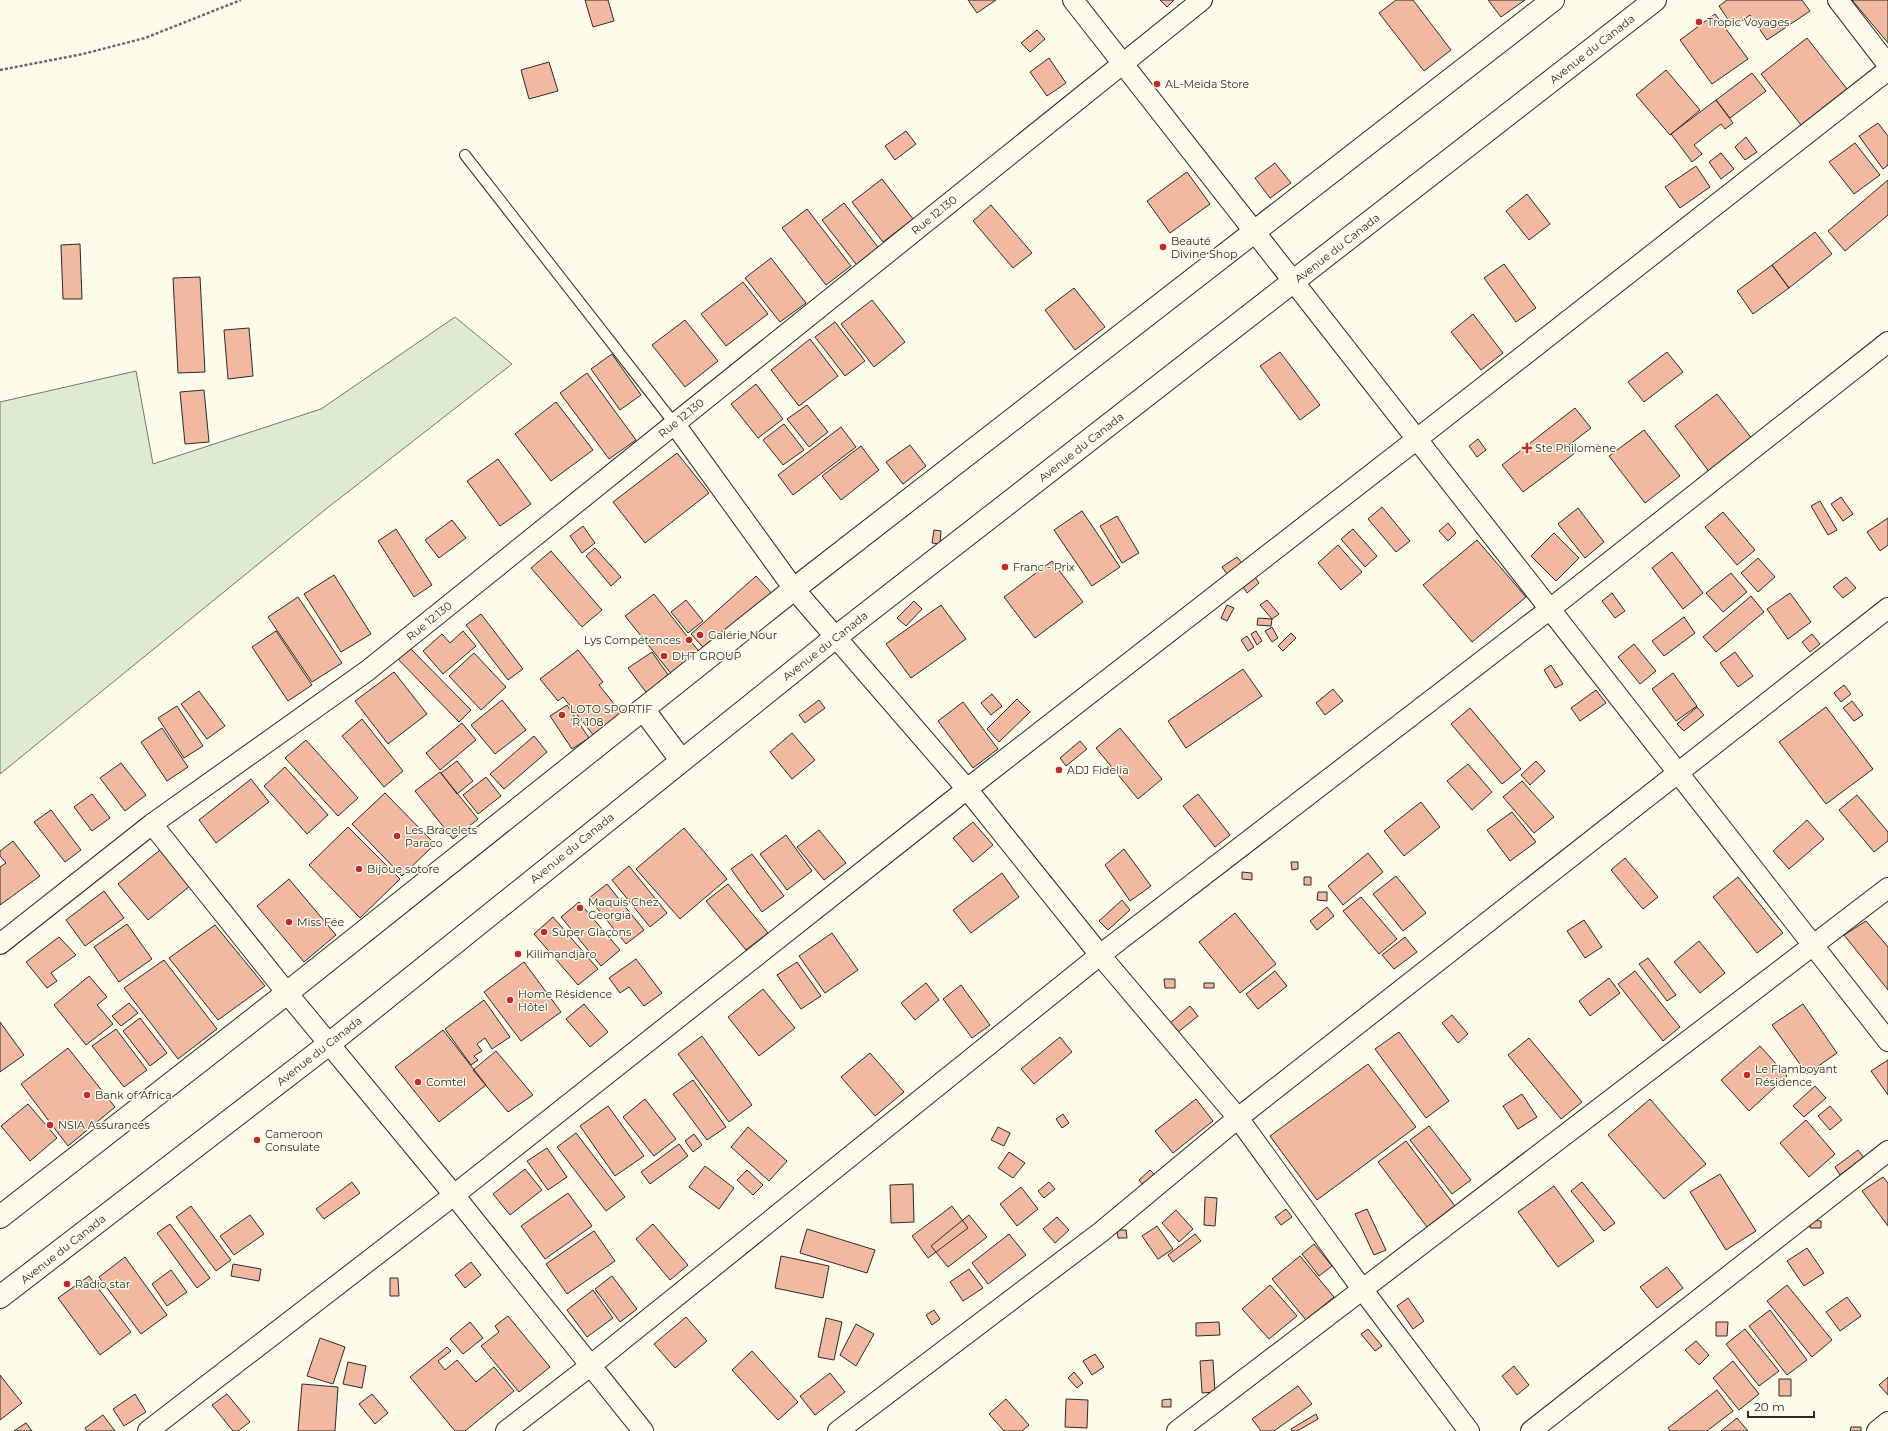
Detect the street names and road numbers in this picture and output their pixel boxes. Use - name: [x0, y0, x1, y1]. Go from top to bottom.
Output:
- street label: Avenue du Canada: [1547, 11, 1637, 87]
- street label: Rue 12.130: [908, 192, 960, 238]
- street label: Avenue du Canada: [1292, 210, 1382, 286]
- street label: Rue 12.130: [655, 395, 707, 441]
- street label: Avenue du Canada: [1036, 409, 1126, 485]
- street label: Rue 12.130: [403, 598, 455, 644]
- street label: Avenue du Canada: [780, 608, 870, 684]
- street label: Avenue du Canada: [527, 810, 617, 886]
- street label: Avenue du Canada: [274, 1013, 364, 1089]
- street label: Avenue du Canada: [18, 1211, 108, 1287]

